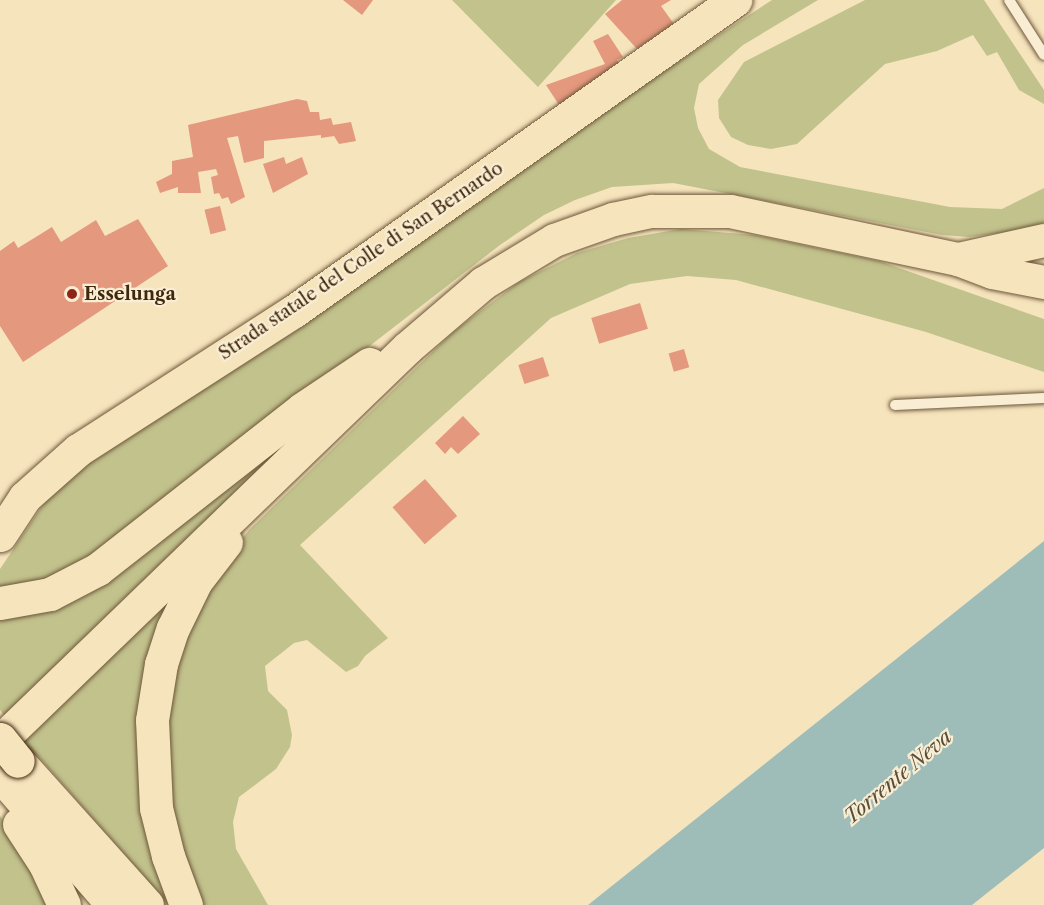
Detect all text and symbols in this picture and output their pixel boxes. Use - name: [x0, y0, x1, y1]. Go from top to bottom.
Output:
- street label: Strada statale del Colle di San Bernardo: [215, 157, 507, 365]
- place label: Esselunga: [84, 283, 176, 305]
- marker: Esselunga: [65, 287, 79, 301]
- water label: Torrente Neva: [839, 725, 957, 829]

